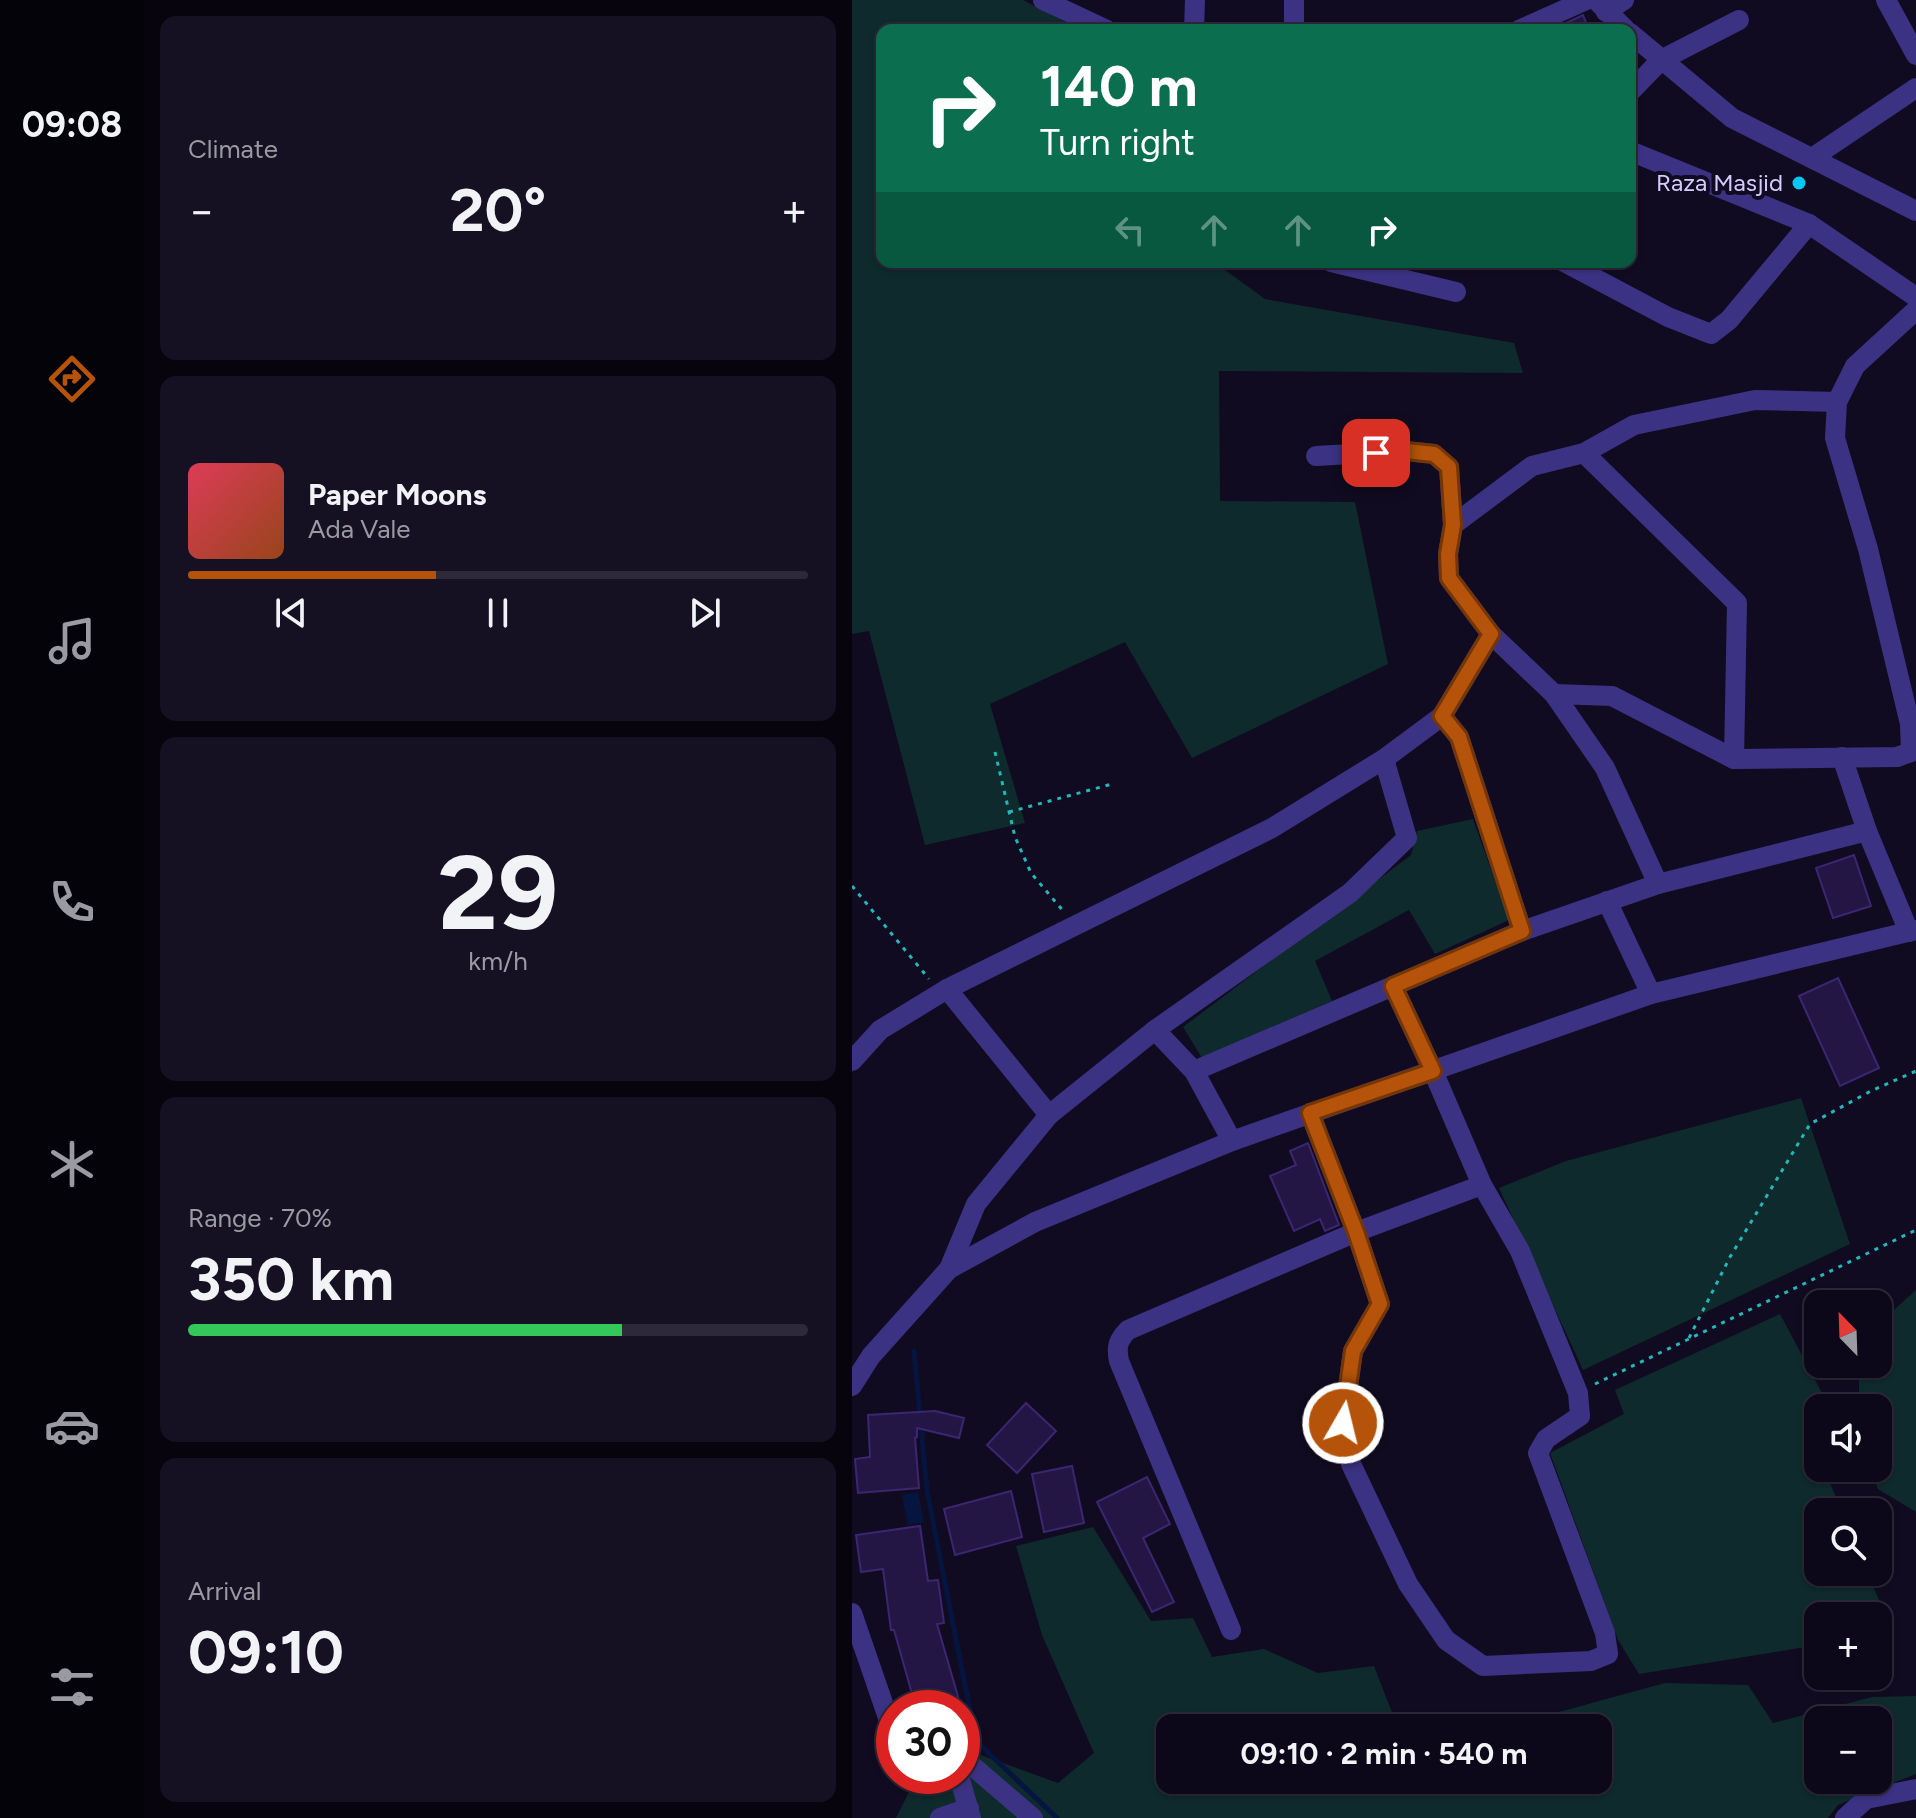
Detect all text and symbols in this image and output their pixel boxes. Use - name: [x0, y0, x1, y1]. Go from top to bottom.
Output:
- text: 140 m: [1040, 53, 1198, 120]
- icon: right: [908, 56, 1012, 160]
- text: 09:08: [22, 103, 122, 146]
- text: Turn right: [1040, 121, 1195, 164]
- text: Climate: [188, 133, 278, 165]
- place label: Raza Masjid: [1656, 168, 1783, 197]
- text: 20°: [450, 174, 546, 246]
- marker: Raza Masjid: [1790, 174, 1808, 192]
- text: −: [188, 184, 215, 237]
- text: +: [781, 184, 808, 237]
- icon: left: [1108, 208, 1152, 252]
- icon: ahead: [1192, 208, 1236, 252]
- icon: ahead: [1276, 208, 1320, 252]
- icon: right: [1360, 208, 1404, 252]
- icon: directions: [44, 351, 100, 407]
- pin: [1342, 419, 1410, 487]
- icon: arrive: [1354, 431, 1398, 475]
- text: Paper Moons: [308, 476, 487, 513]
- text: Ada Vale: [308, 513, 411, 545]
- icon: previous: [269, 591, 313, 635]
- icon: pause: [476, 591, 520, 635]
- icon: next: [683, 591, 727, 635]
- icon: music: [44, 613, 100, 669]
- text: 29: [438, 830, 558, 955]
- icon: phone: [44, 874, 100, 930]
- text: km/h: [468, 945, 528, 977]
- icon: climate: [44, 1136, 100, 1192]
- text: Range · 70%: [188, 1202, 332, 1234]
- text: 350 km: [188, 1243, 394, 1315]
- north arrow: [1804, 1290, 1892, 1378]
- map controls: [1804, 1290, 1892, 1794]
- position arrow: [1301, 1381, 1385, 1465]
- button: sound: [1804, 1394, 1892, 1482]
- icon: car: [44, 1398, 100, 1454]
- button: search: [1804, 1498, 1892, 1586]
- text: Arrival: [188, 1575, 261, 1607]
- button: +: [1804, 1602, 1892, 1690]
- text: 09:10: [188, 1616, 344, 1688]
- icon: filters: [44, 1659, 100, 1715]
- speed limit sign: 30: [876, 1690, 980, 1794]
- button: −: [1804, 1706, 1892, 1794]
- text: 09:10 · 2 min · 540 m: [1241, 1735, 1527, 1772]

